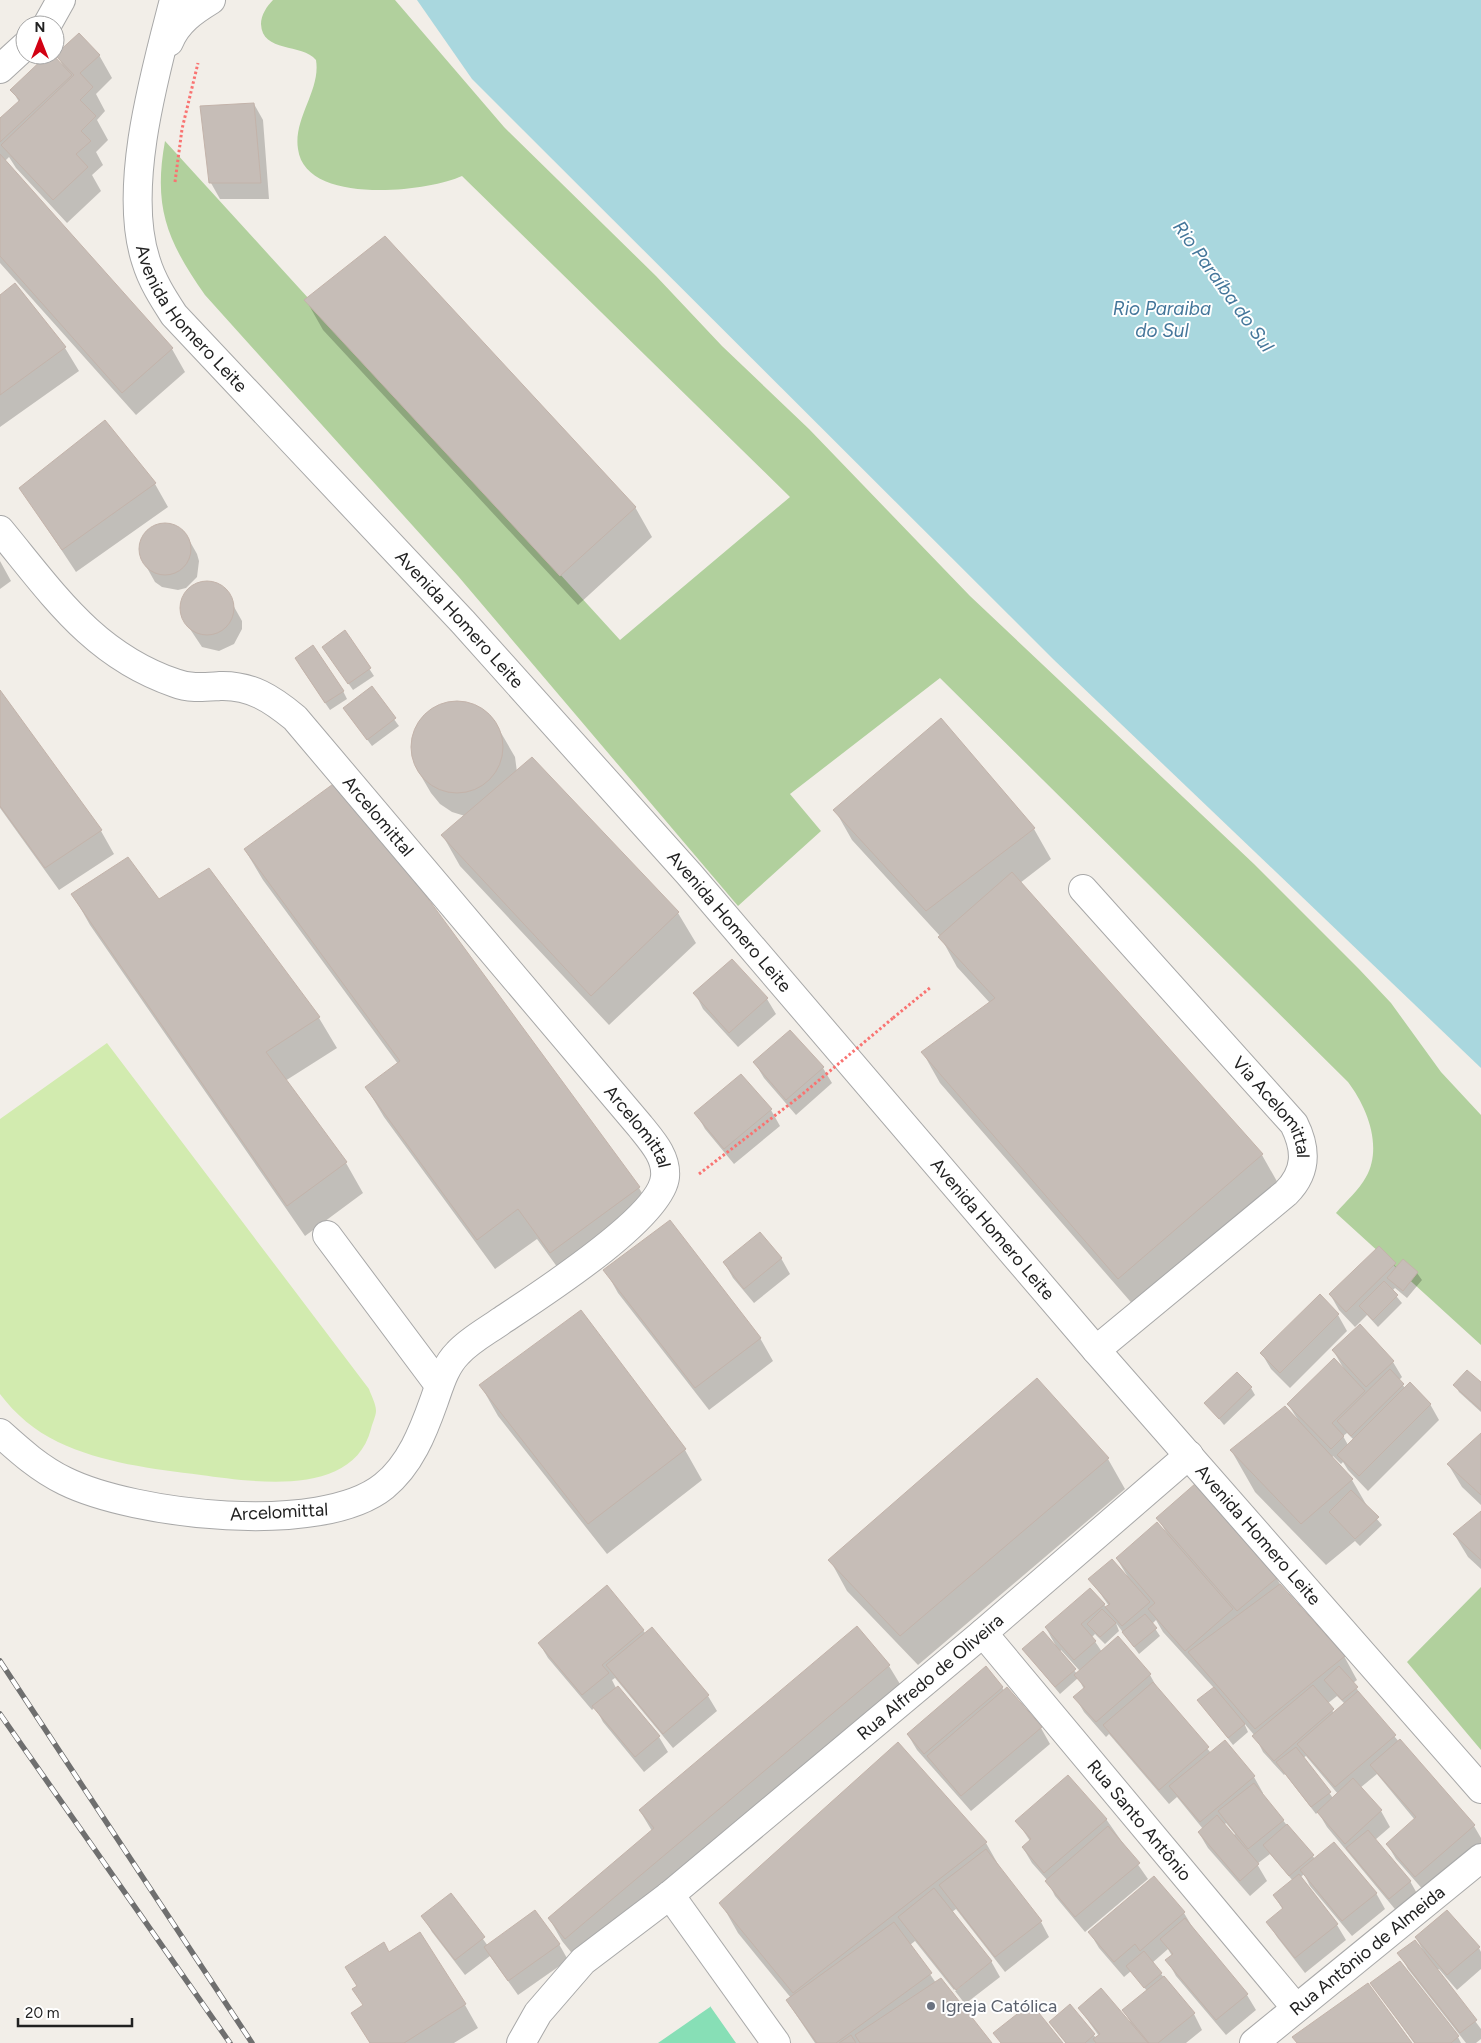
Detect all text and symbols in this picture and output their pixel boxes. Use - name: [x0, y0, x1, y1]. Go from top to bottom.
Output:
- north arrow: [15, 15, 65, 65]
- text: N: [35, 19, 45, 36]
- water label: Rio Paraíba do Sul: [1168, 216, 1279, 357]
- street label: Avenida Homero Leite: [131, 243, 252, 397]
- water label: Rio Paraiba do Sul: [1113, 297, 1211, 342]
- street label: Avenida Homero Leite: [391, 546, 528, 693]
- street label: Arcelomittal: [338, 772, 418, 861]
- street label: Avenida Homero Leite: [662, 846, 796, 997]
- street label: Via Acelomittal: [1228, 1052, 1314, 1158]
- street label: Arcelomittal: [599, 1081, 675, 1170]
- street label: Avenida Homero Leite: [926, 1154, 1059, 1305]
- street label: Avenida Homero Leite: [1191, 1460, 1326, 1610]
- street label: Arcelomittal: [229, 1498, 329, 1526]
- street label: Rua Alfredo de Oliveira: [853, 1609, 1008, 1745]
- street label: Rua Santo Antônio: [1083, 1755, 1196, 1885]
- street label: Rua Antônio de Almeida: [1285, 1881, 1449, 2020]
- place label: Igreja Católica: [941, 1995, 1057, 2017]
- scale bar: [18, 1996, 131, 2028]
- marker: Igreja Católica: [925, 2000, 937, 2012]
- text: 20 m: [25, 2004, 59, 2022]

